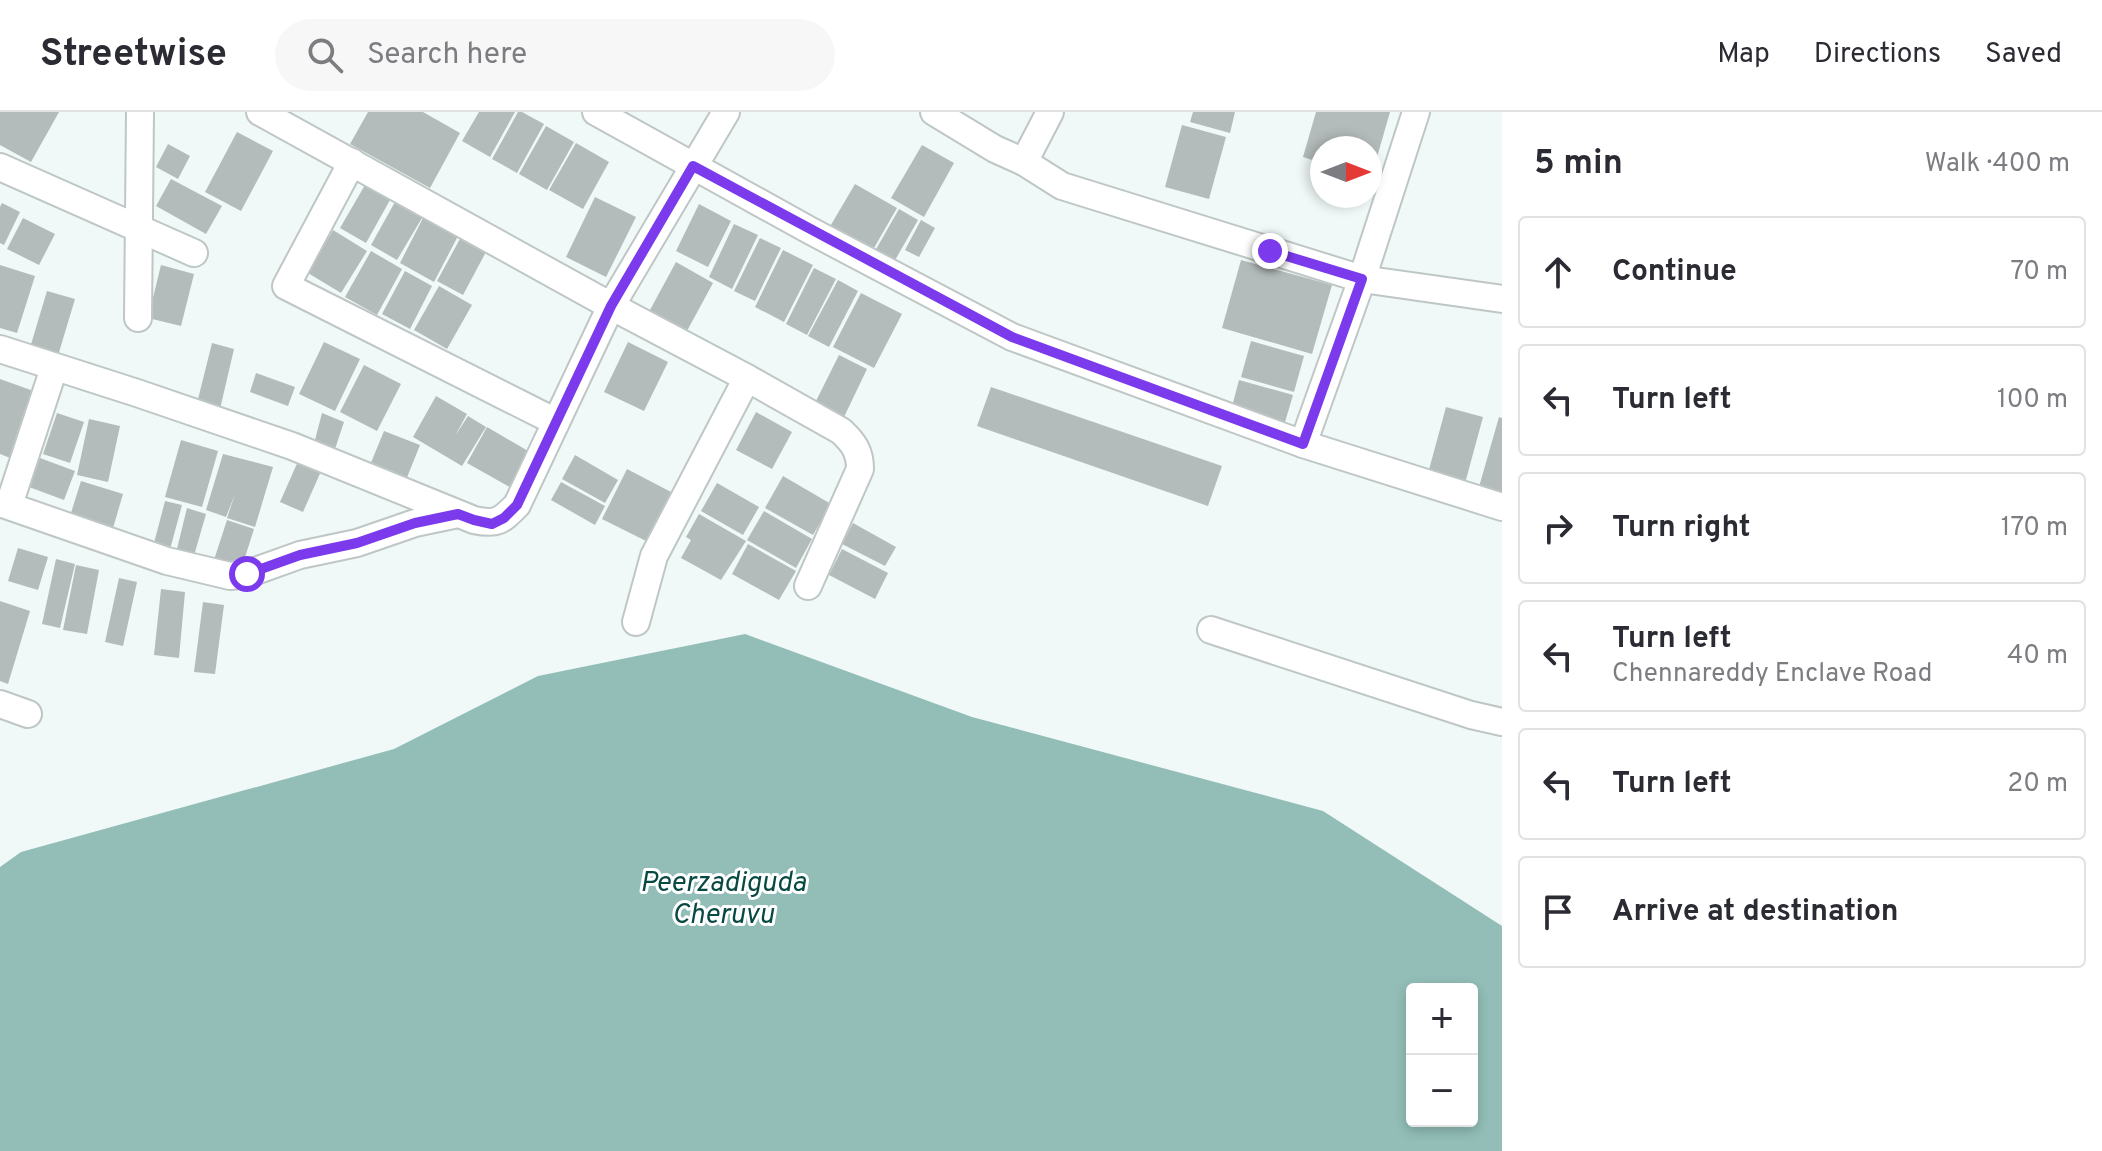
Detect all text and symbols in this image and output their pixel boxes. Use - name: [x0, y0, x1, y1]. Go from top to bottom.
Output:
- search box: [275, 19, 835, 91]
- text: Streetwise: [40, 31, 227, 80]
- icon: search: [303, 33, 347, 77]
- text: Search here: [367, 37, 527, 74]
- text: Map: [1717, 37, 1770, 73]
- text: Directions: [1814, 37, 1941, 73]
- text: Saved: [1985, 37, 2062, 73]
- north arrow: [1310, 136, 1382, 208]
- text: 5 min: [1534, 143, 1623, 186]
- text: Walk · 400 m: [1925, 148, 2070, 181]
- route end: [1252, 233, 1288, 269]
- icon: ahead: [1536, 250, 1580, 294]
- text: Continue: [1612, 254, 1737, 291]
- text: 70 m: [2010, 256, 2068, 289]
- icon: left: [1536, 378, 1580, 422]
- text: Turn left: [1612, 382, 1732, 419]
- text: 100 m: [1997, 384, 2068, 417]
- icon: right: [1536, 506, 1580, 550]
- text: Turn right: [1612, 510, 1750, 547]
- text: 170 m: [2001, 512, 2068, 545]
- route start: [229, 556, 265, 592]
- text: Turn left: [1612, 621, 1732, 658]
- icon: left: [1536, 634, 1580, 678]
- text: 40 m: [2007, 640, 2068, 673]
- text: Chennareddy Enclave Road: [1612, 658, 1932, 691]
- icon: left: [1536, 762, 1580, 806]
- text: Turn left: [1612, 766, 1732, 803]
- text: 20 m: [2007, 768, 2068, 801]
- water label: Peerzadiguda Cheruvu: [640, 866, 807, 934]
- icon: arrive: [1536, 890, 1580, 934]
- text: Arrive at destination: [1612, 894, 1898, 931]
- map controls: [1406, 983, 1478, 1127]
- button: +: [1406, 983, 1478, 1055]
- button: −: [1406, 1055, 1478, 1127]

